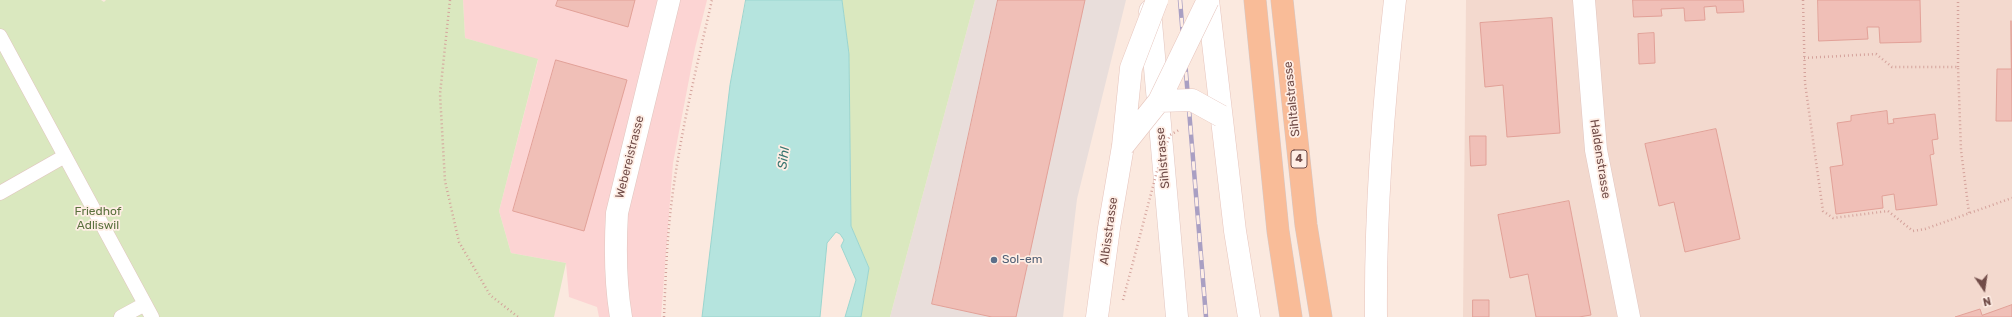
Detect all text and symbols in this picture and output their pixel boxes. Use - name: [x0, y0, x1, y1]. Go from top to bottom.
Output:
- street label: Sihltalstrasse: [1281, 61, 1303, 137]
- street label: Webereistrasse: [613, 114, 647, 200]
- street label: Haldenstrasse: [1587, 118, 1613, 200]
- street label: Sihlstrasse: [1153, 127, 1173, 189]
- water label: Sihl: [775, 146, 793, 170]
- road number: 4: [1291, 150, 1307, 168]
- street label: Albisstrasse: [1097, 196, 1121, 266]
- park label: Friedhof Adliswil: [75, 205, 121, 233]
- place label: Sol-em: [1002, 253, 1042, 267]
- marker: Sol-em: [989, 255, 999, 265]
- north arrow: [1964, 269, 2004, 309]
- text: N: [1981, 294, 1992, 308]

